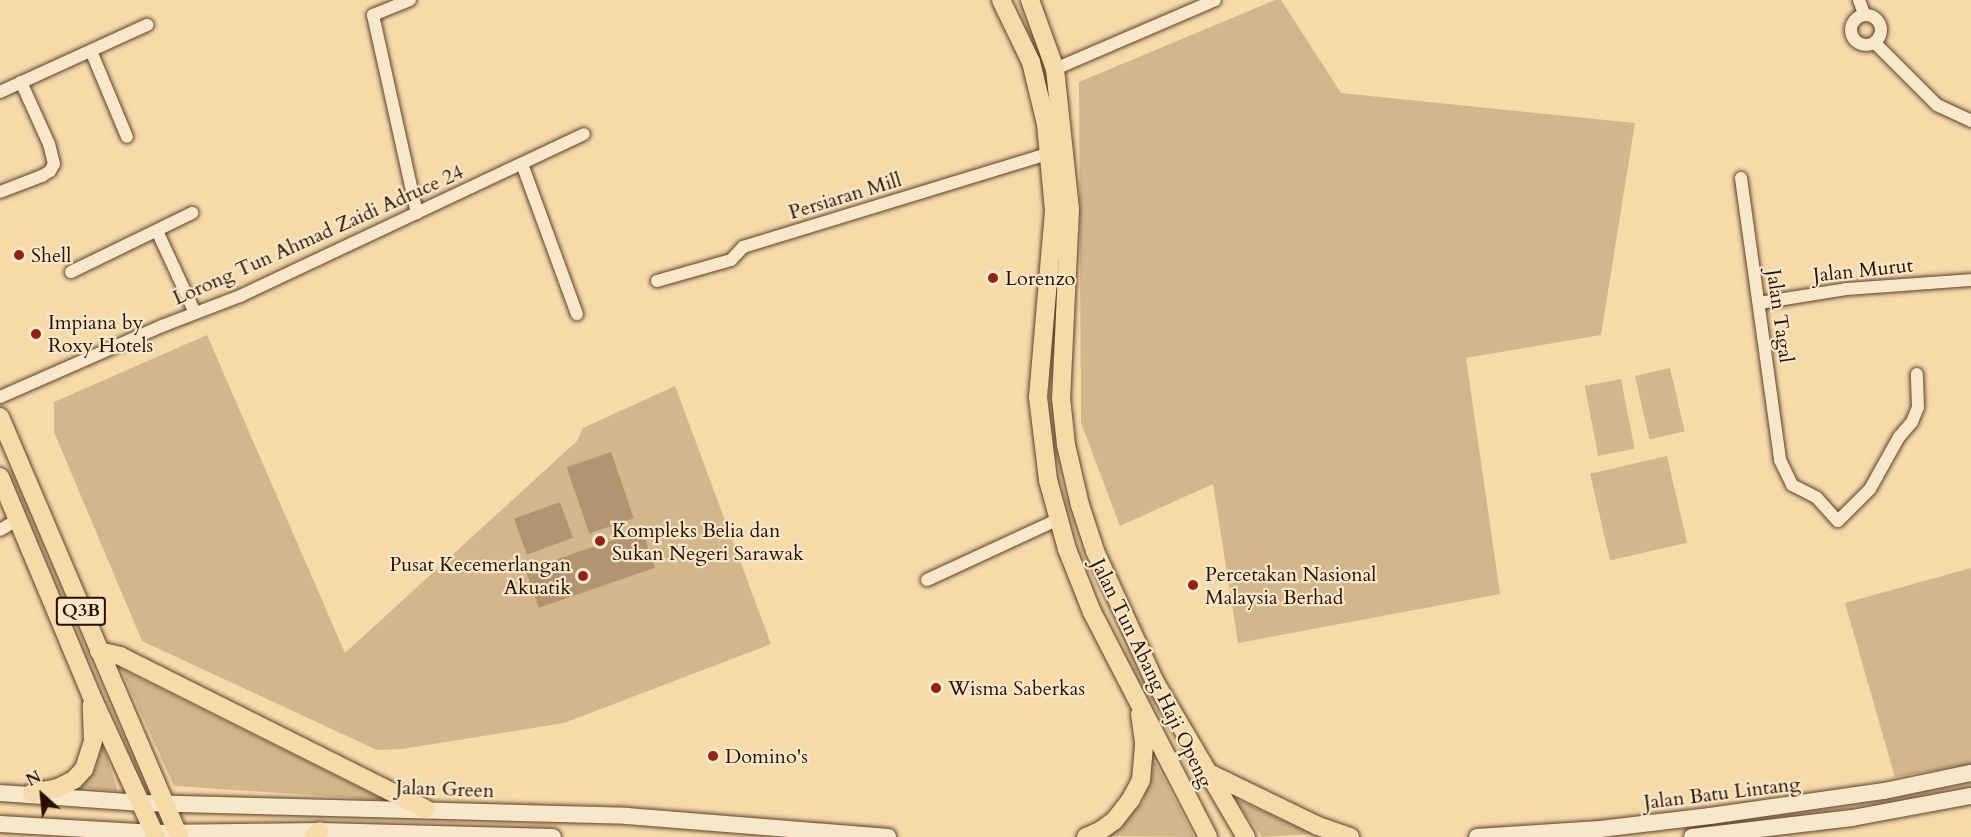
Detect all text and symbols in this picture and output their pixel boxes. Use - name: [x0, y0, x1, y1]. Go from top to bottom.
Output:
- street label: Lorong Tun Ahmad Zaidi Adruce 24: [169, 160, 467, 310]
- street label: Persiaran Mill: [786, 167, 904, 225]
- place label: Shell: [31, 243, 71, 267]
- marker: Shell: [12, 248, 26, 262]
- street label: Jalan Murut: [1812, 253, 1914, 287]
- place label: Lorenzo: [1005, 266, 1075, 290]
- street label: Jalan Tagal: [1762, 268, 1798, 364]
- marker: Lorenzo: [986, 271, 1000, 285]
- place label: Impiana by Roxy Hotels: [48, 310, 153, 357]
- marker: Impiana by Roxy Hotels: [29, 327, 43, 341]
- place label: Kompleks Belia dan Sukan Negeri Sarawak: [612, 518, 804, 565]
- marker: Kompleks Belia dan Sukan Negeri Sarawak: [593, 534, 607, 548]
- place label: Pusat Kecemerlangan Akuatik: [389, 552, 571, 599]
- street label: Jalan Tun Abang Haji Openg: [1086, 555, 1218, 791]
- place label: Percetakan Nasional Malaysia Berhad: [1205, 562, 1376, 609]
- marker: Pusat Kecemerlangan Akuatik: [576, 569, 590, 583]
- marker: Percetakan Nasional Malaysia Berhad: [1186, 578, 1200, 592]
- road number: Q3B: [56, 596, 106, 626]
- place label: Wisma Saberkas: [948, 676, 1085, 700]
- marker: Wisma Saberkas: [929, 681, 943, 695]
- place label: Domino's: [725, 744, 808, 768]
- marker: Domino's: [706, 749, 720, 763]
- north arrow: [12, 765, 72, 825]
- text: N: [23, 766, 45, 792]
- street label: Jalan Batu Lintang: [1642, 771, 1802, 815]
- street label: Jalan Green: [395, 775, 495, 803]

